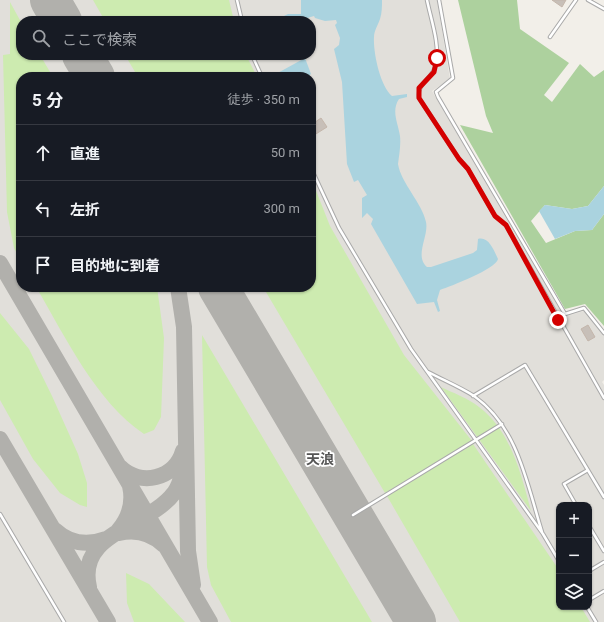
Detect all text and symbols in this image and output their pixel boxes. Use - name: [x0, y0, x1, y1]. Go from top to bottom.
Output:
- search box: [16, 16, 316, 60]
- icon: search: [30, 27, 52, 49]
- text: ここで検索: [62, 31, 137, 49]
- route start: [428, 49, 446, 67]
- text: 5 分: [32, 90, 63, 110]
- text: 徒歩 · 350 m: [228, 92, 300, 107]
- icon: ahead: [32, 142, 54, 164]
- text: 直進: [70, 145, 100, 163]
- text: 50 m: [271, 145, 300, 160]
- icon: left: [32, 198, 54, 220]
- text: 左折: [70, 201, 100, 219]
- text: 300 m: [263, 201, 300, 216]
- icon: arrive: [32, 254, 54, 276]
- text: 目的地に到着: [70, 257, 160, 275]
- route end: [549, 311, 567, 329]
- district label: 天浪: [306, 451, 334, 467]
- map controls: [556, 502, 592, 610]
- button: +: [556, 502, 592, 538]
- button: −: [556, 538, 592, 574]
- button: layers: [556, 574, 592, 610]

